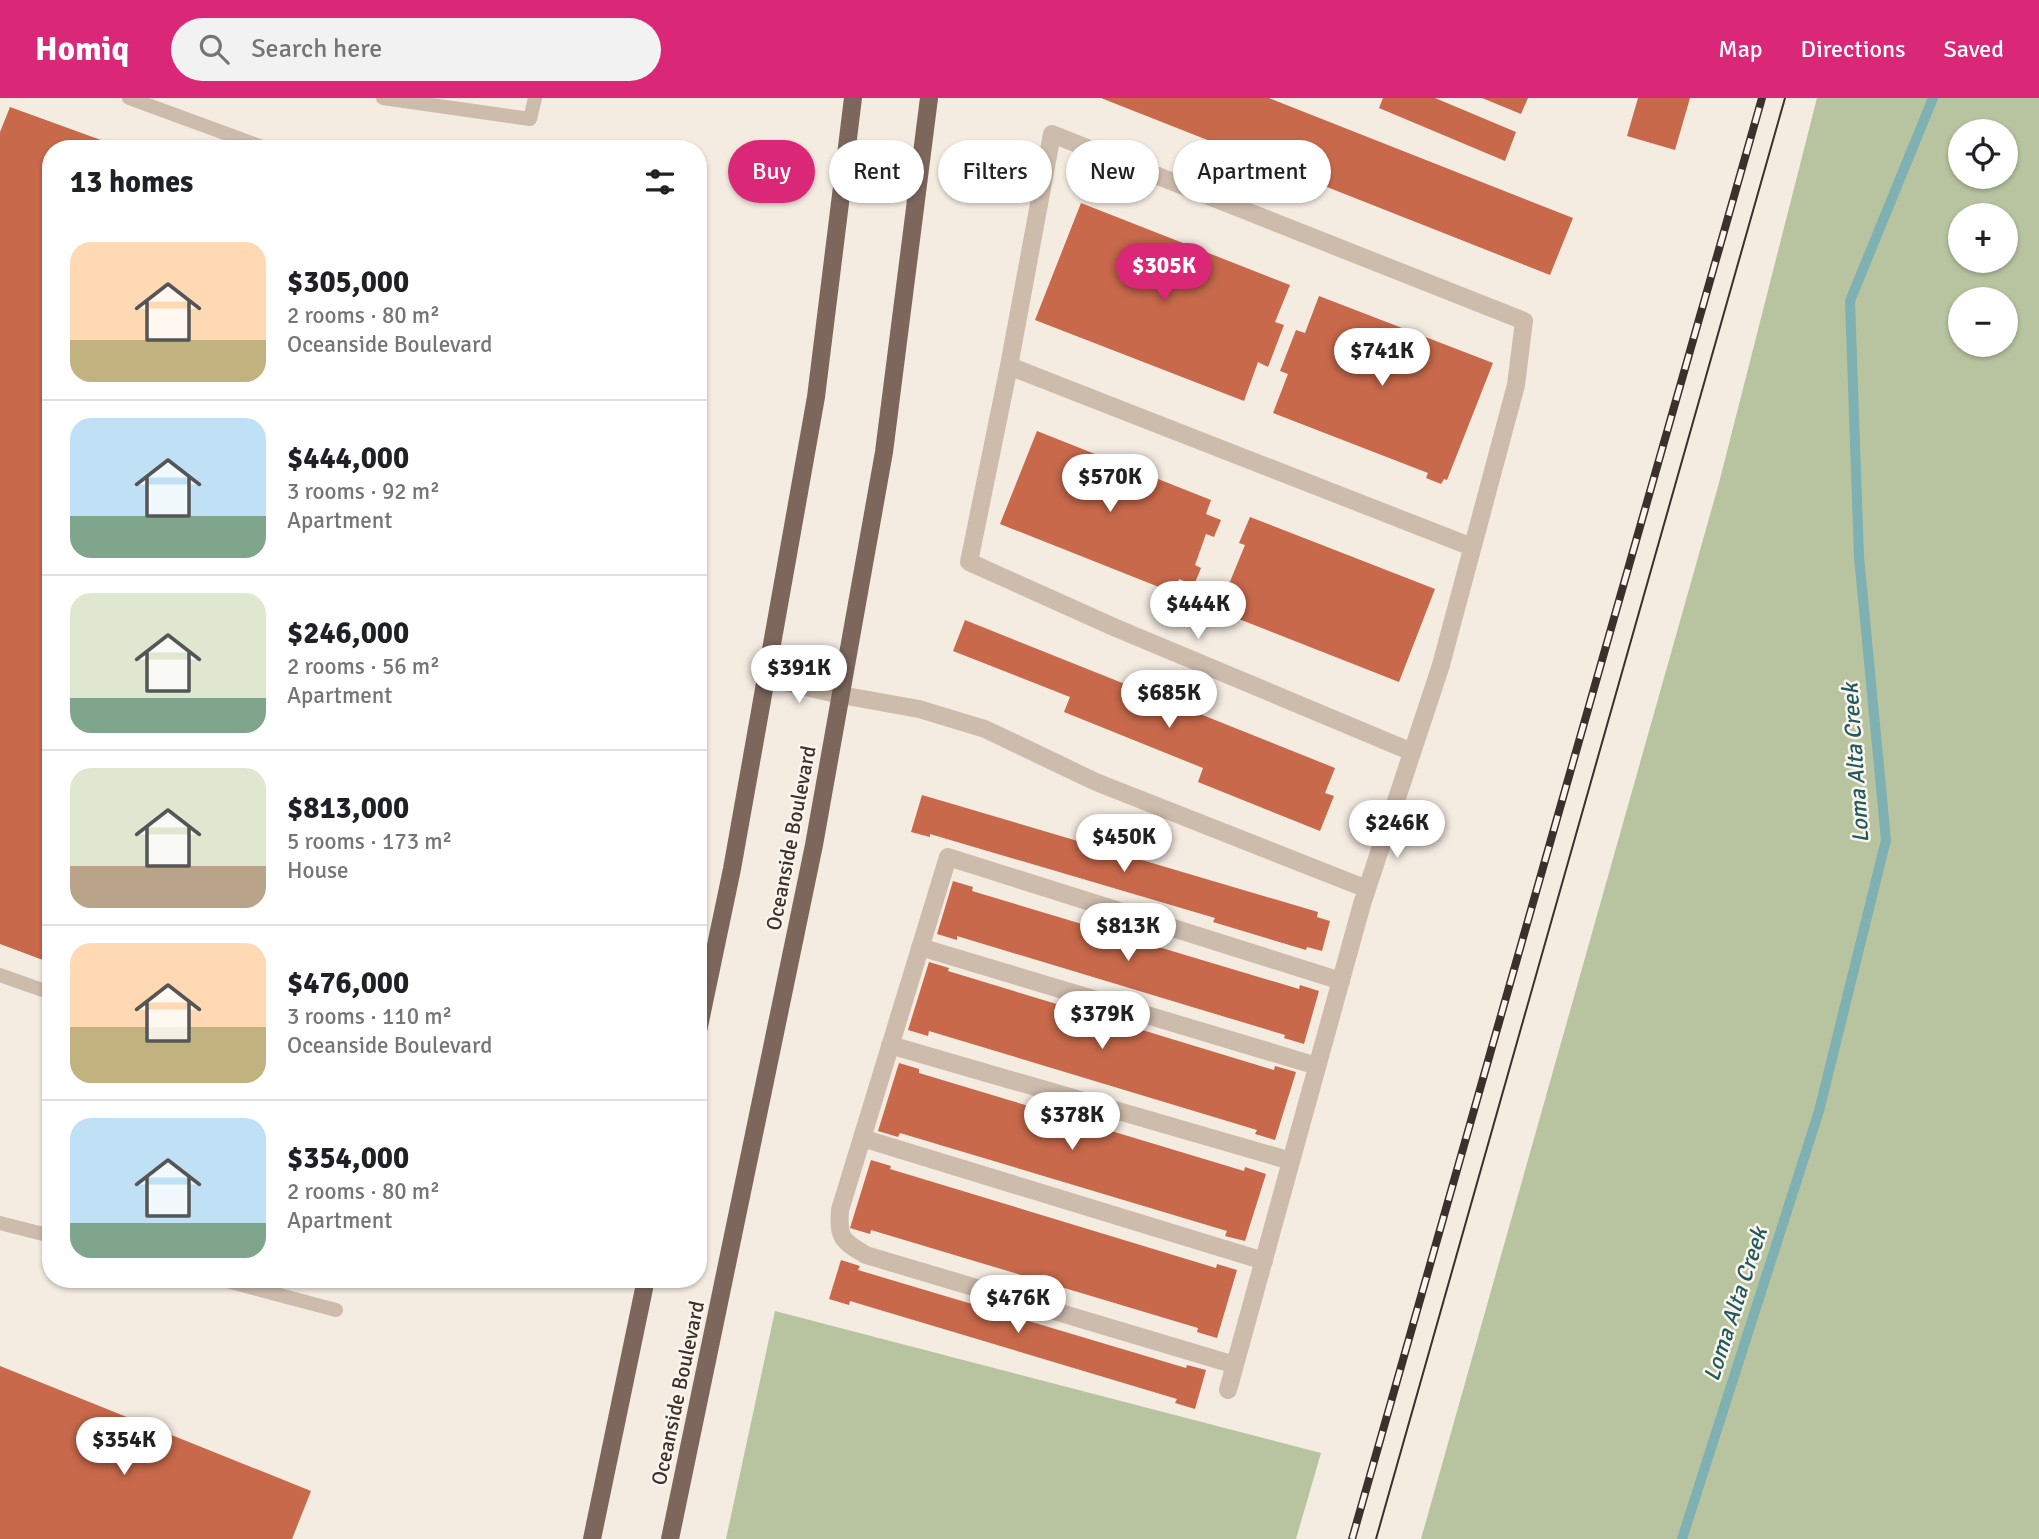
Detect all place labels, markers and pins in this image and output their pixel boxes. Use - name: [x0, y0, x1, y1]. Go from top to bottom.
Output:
- pin: $305K: [1115, 244, 1213, 303]
- pin: $741K: [1333, 328, 1431, 388]
- pin: $570K: [1061, 454, 1159, 514]
- pin: $444K: [1149, 582, 1247, 641]
- pin: $391K: [750, 646, 848, 705]
- pin: $685K: [1120, 670, 1218, 730]
- pin: $246K: [1348, 800, 1446, 860]
- pin: $450K: [1075, 814, 1173, 874]
- pin: $813K: [1079, 904, 1177, 963]
- pin: $379K: [1053, 992, 1151, 1051]
- pin: $378K: [1023, 1093, 1121, 1152]
- pin: $476K: [969, 1276, 1067, 1335]
- pin: $354K: [75, 1418, 173, 1477]

